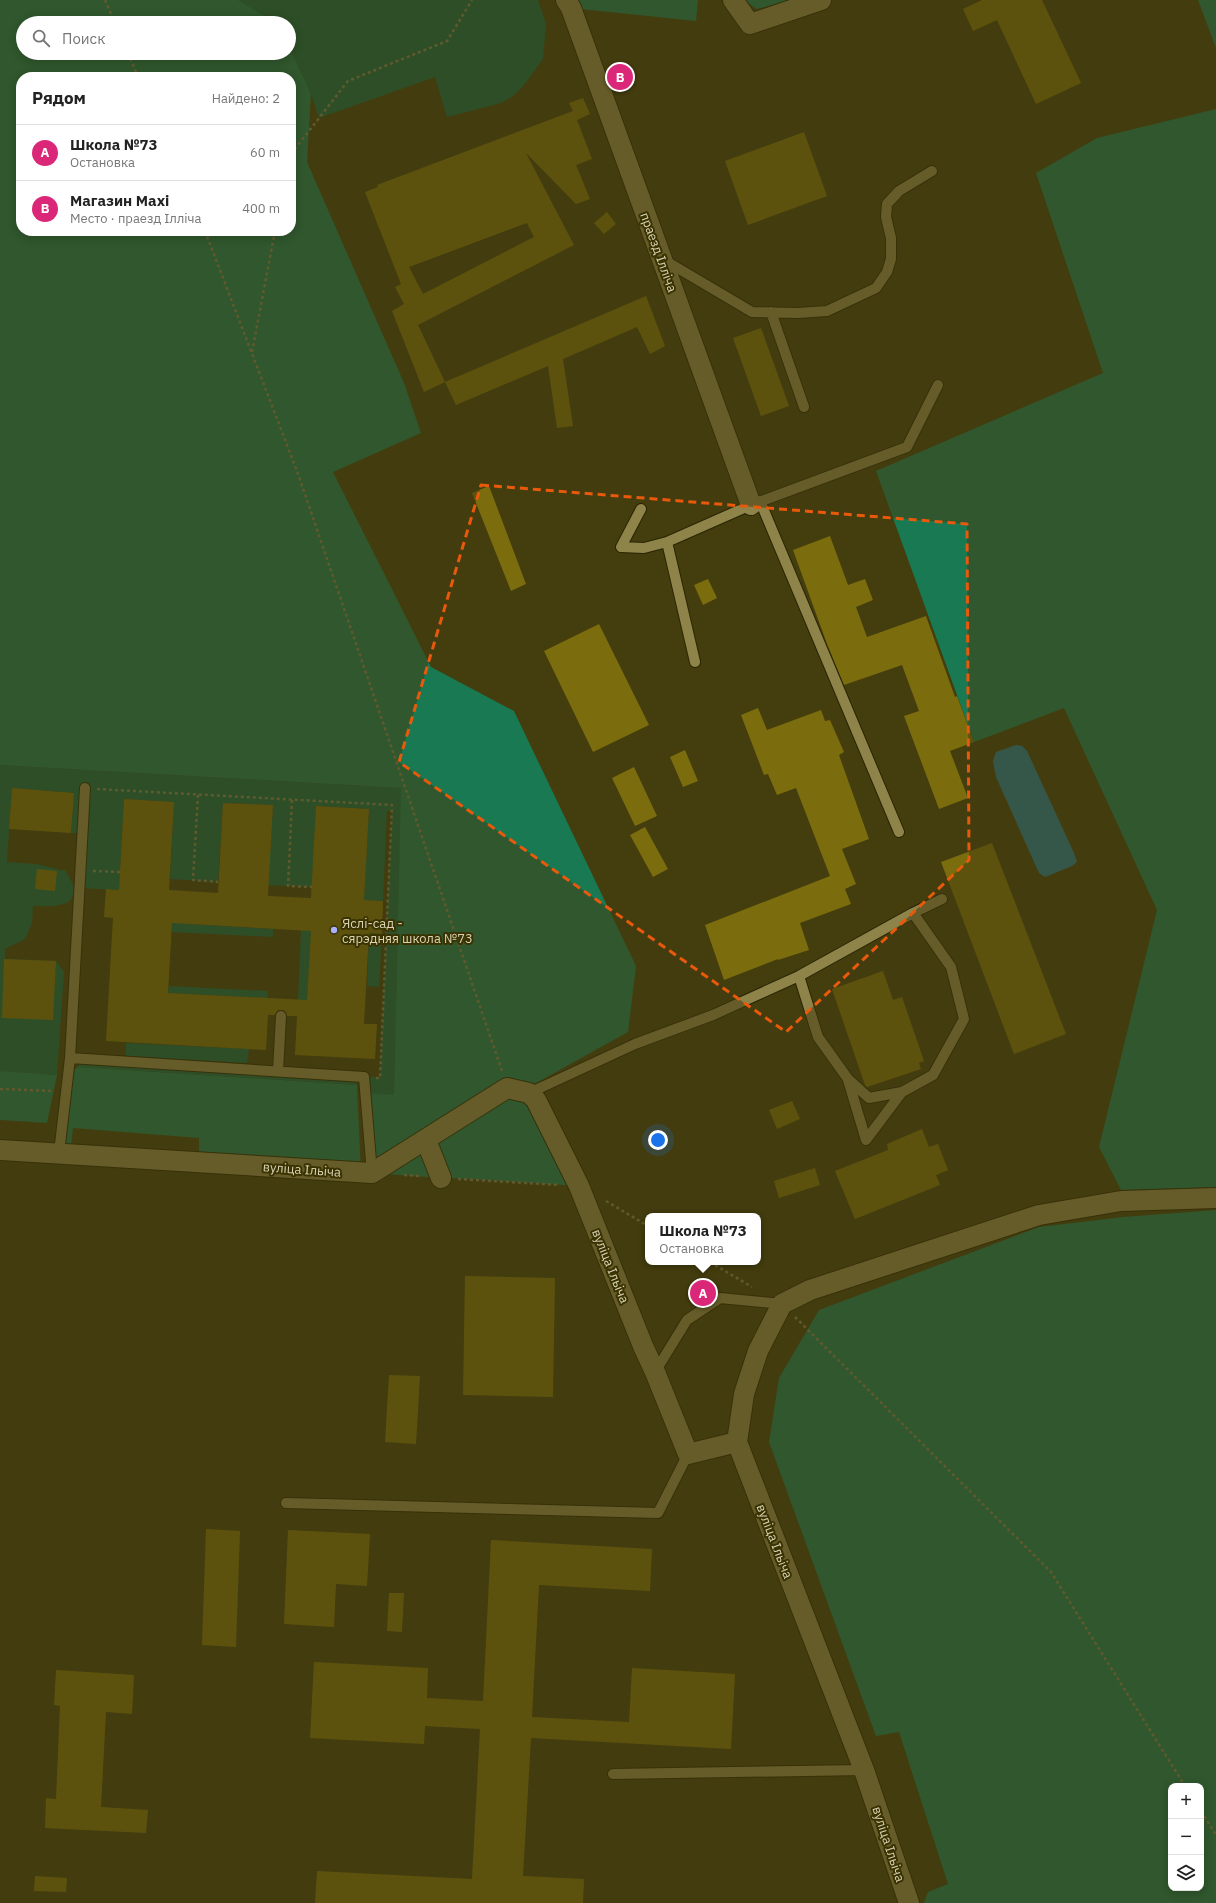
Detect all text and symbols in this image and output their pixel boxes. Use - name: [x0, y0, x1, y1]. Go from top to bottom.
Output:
- search box: [16, 16, 296, 60]
- icon: search: [30, 27, 52, 49]
- text: Поиск: [62, 29, 105, 48]
- pin: B: [607, 62, 633, 92]
- text: Рядом: [32, 87, 86, 109]
- text: Найдено: 2: [212, 90, 280, 107]
- text: Школа №73: [70, 135, 158, 154]
- text: A: [41, 144, 49, 161]
- text: 60 m: [250, 144, 280, 161]
- text: Остановка: [70, 154, 135, 171]
- text: Магазин Maxi: [70, 191, 169, 210]
- text: B: [41, 200, 49, 217]
- text: 400 m: [242, 200, 280, 217]
- text: Место · праезд Ілліча: [70, 210, 201, 227]
- street label: праезд Ілліча: [636, 210, 681, 294]
- place label: Яслі-сад - сярэдняя школа №73: [342, 915, 473, 947]
- marker: Яслі-сад - сярэдняя школа №73: [329, 925, 339, 935]
- your location: [648, 1130, 668, 1150]
- street label: вуліца Ільіча: [262, 1158, 342, 1181]
- popup: [645, 1213, 761, 1265]
- text: Школа №73: [659, 1221, 747, 1240]
- street label: вуліца Ільіча: [588, 1227, 633, 1306]
- text: Остановка: [659, 1240, 724, 1257]
- pin: A: [690, 1278, 716, 1308]
- street label: вуліца Ільіча: [753, 1502, 797, 1581]
- map controls: [1168, 1783, 1204, 1891]
- button: +: [1168, 1783, 1204, 1819]
- street label: вуліца Ільіча: [868, 1804, 909, 1884]
- button: −: [1168, 1819, 1204, 1855]
- button: layers: [1168, 1855, 1204, 1891]

